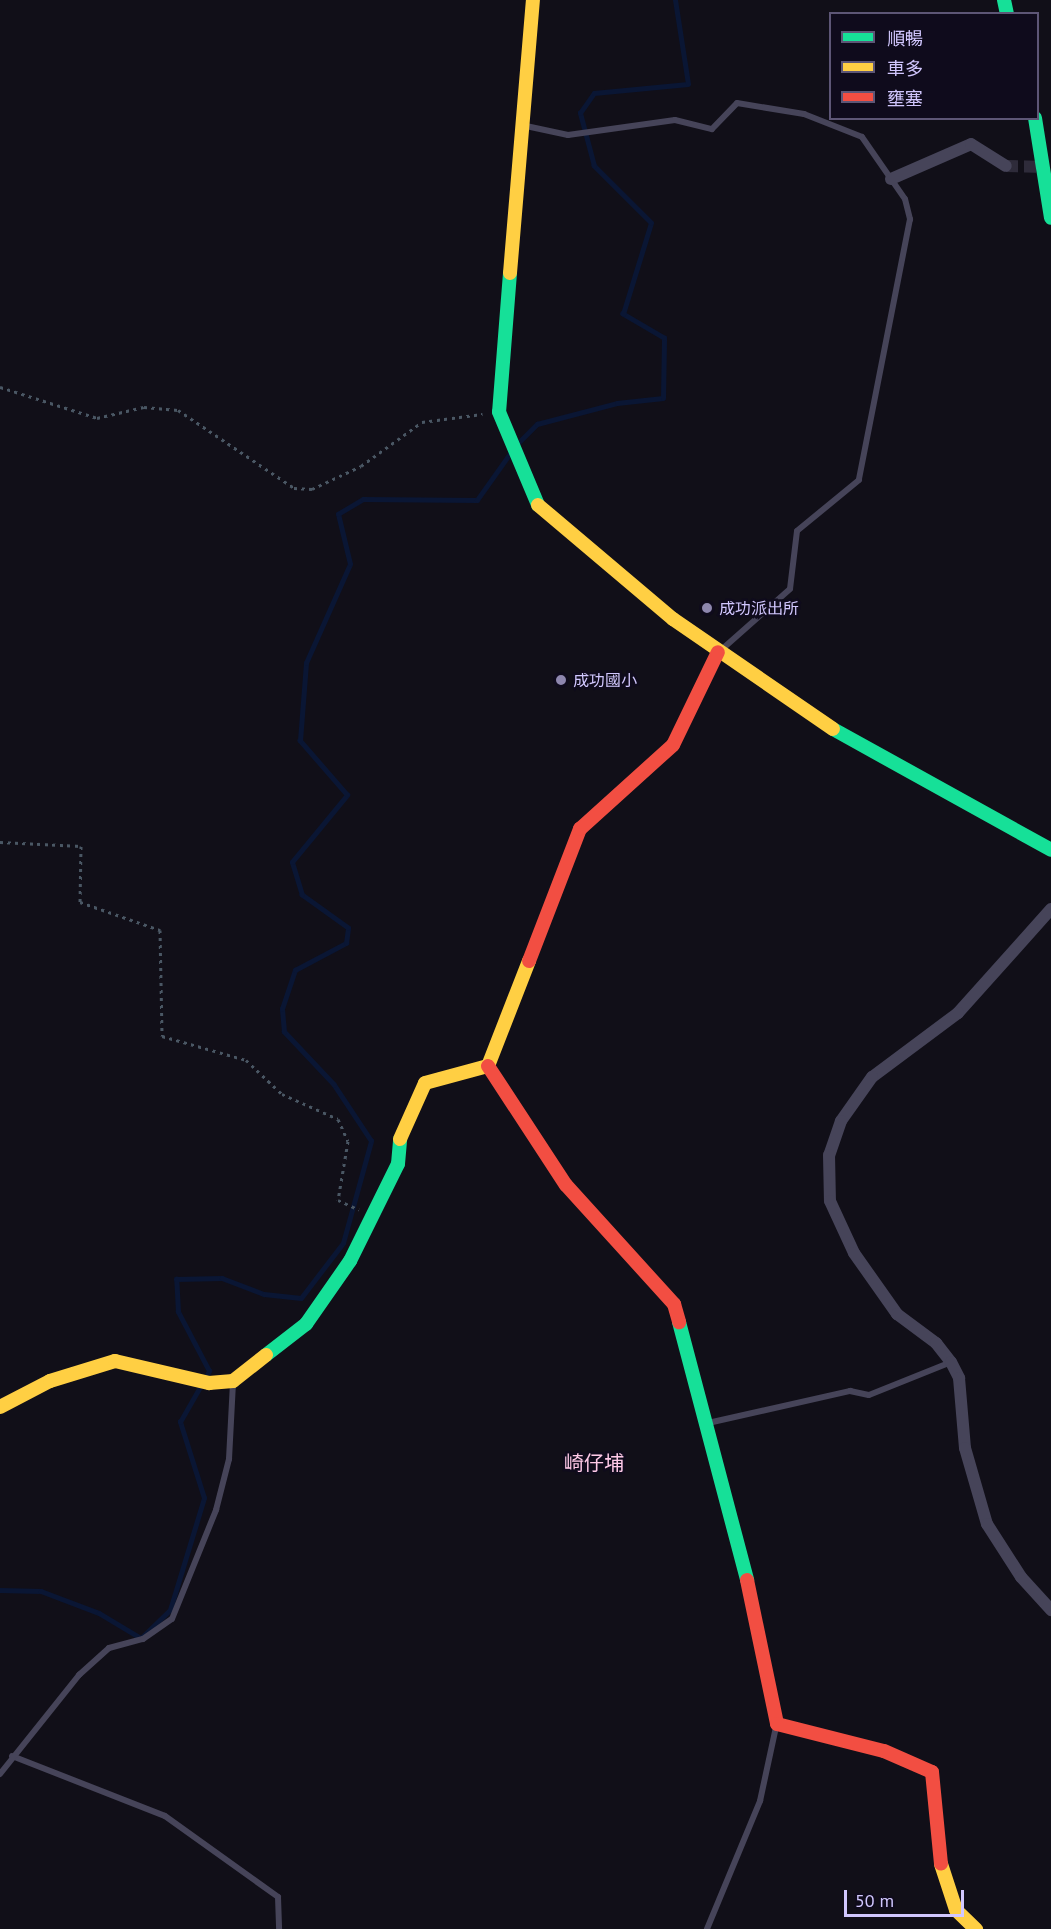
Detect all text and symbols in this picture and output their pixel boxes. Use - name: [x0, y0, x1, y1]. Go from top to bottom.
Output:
- legend: [829, 12, 1039, 120]
- text: 順暢: [887, 27, 923, 50]
- text: 車多: [887, 57, 923, 80]
- text: 壅塞: [887, 87, 923, 110]
- place label: 成功派出所: [719, 598, 799, 618]
- marker: 成功派出所: [700, 601, 714, 615]
- place label: 成功國小: [573, 670, 637, 690]
- marker: 成功國小: [554, 673, 568, 687]
- district label: 崎仔埔: [564, 1451, 624, 1475]
- scale bar: [847, 1878, 967, 1916]
- text: 50 m: [855, 1889, 894, 1912]

